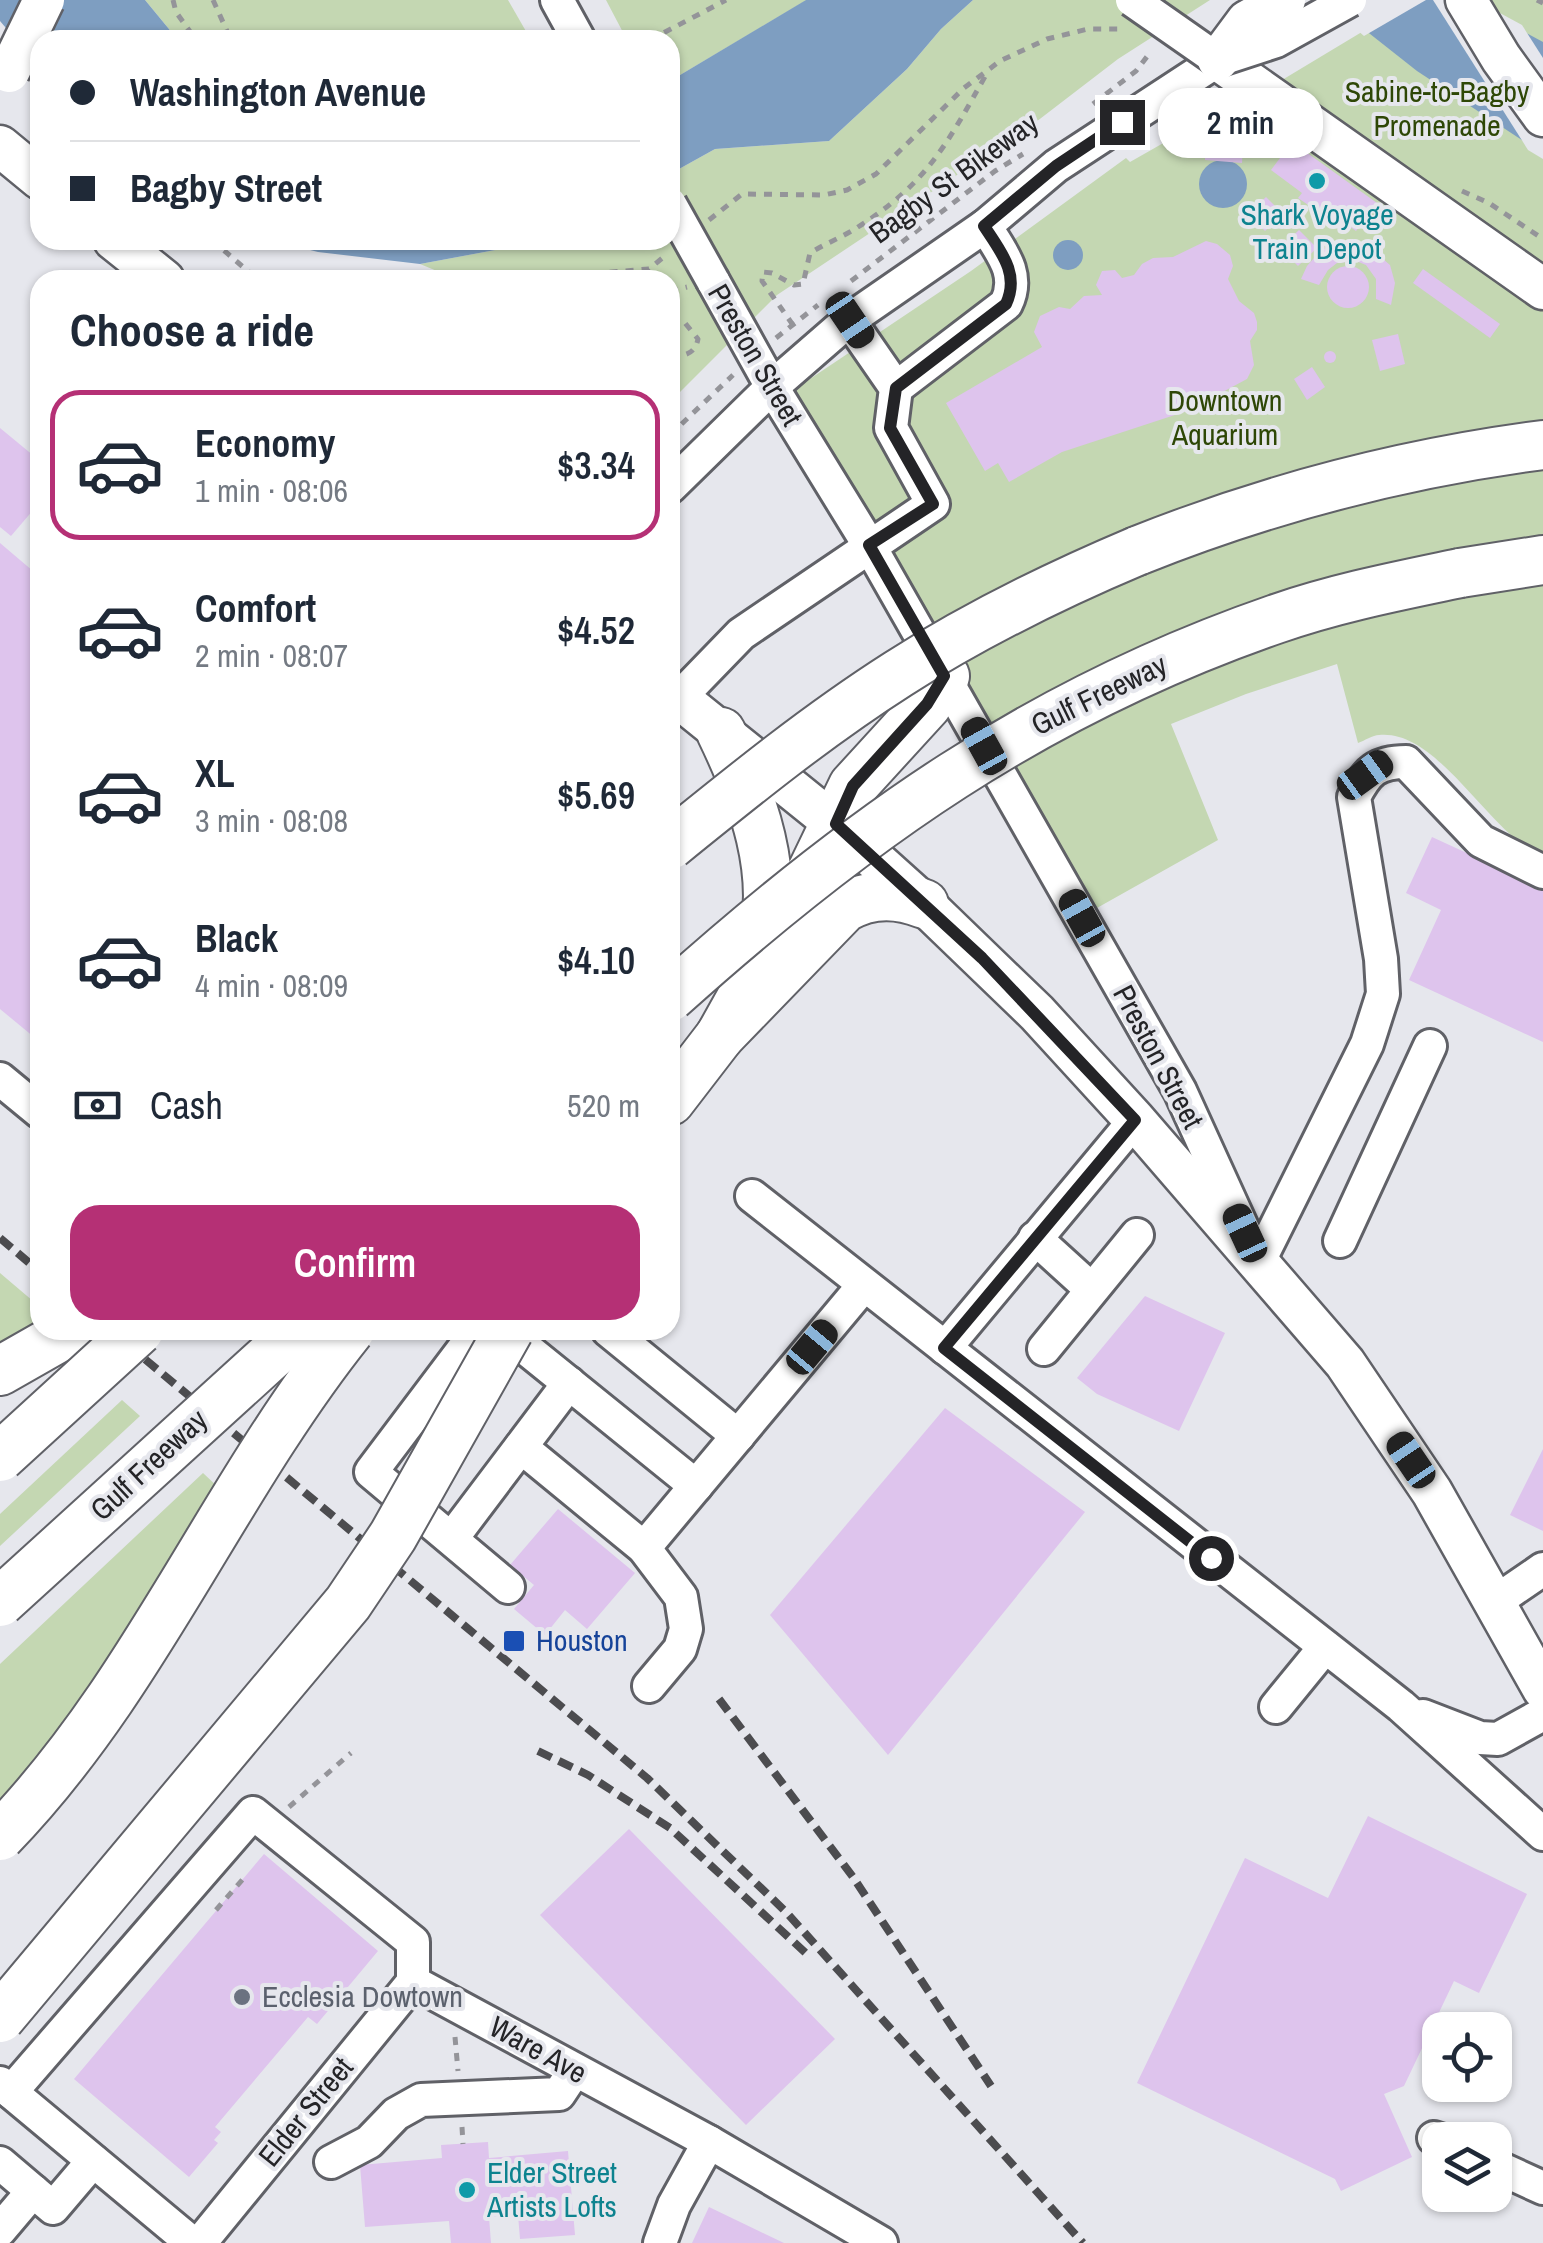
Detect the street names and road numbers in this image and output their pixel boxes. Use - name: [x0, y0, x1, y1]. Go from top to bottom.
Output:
- street label: Bagby St Bikeway: [861, 102, 1046, 252]
- street label: Preston Street: [699, 276, 813, 433]
- street label: Gulf Freeway: [1024, 644, 1174, 744]
- street label: Preston Street: [1104, 978, 1214, 1135]
- street label: Gulf Freeway: [81, 1399, 216, 1529]
- street label: Ware Ave: [483, 2006, 594, 2092]
- street label: Elder Street: [249, 2048, 362, 2174]

